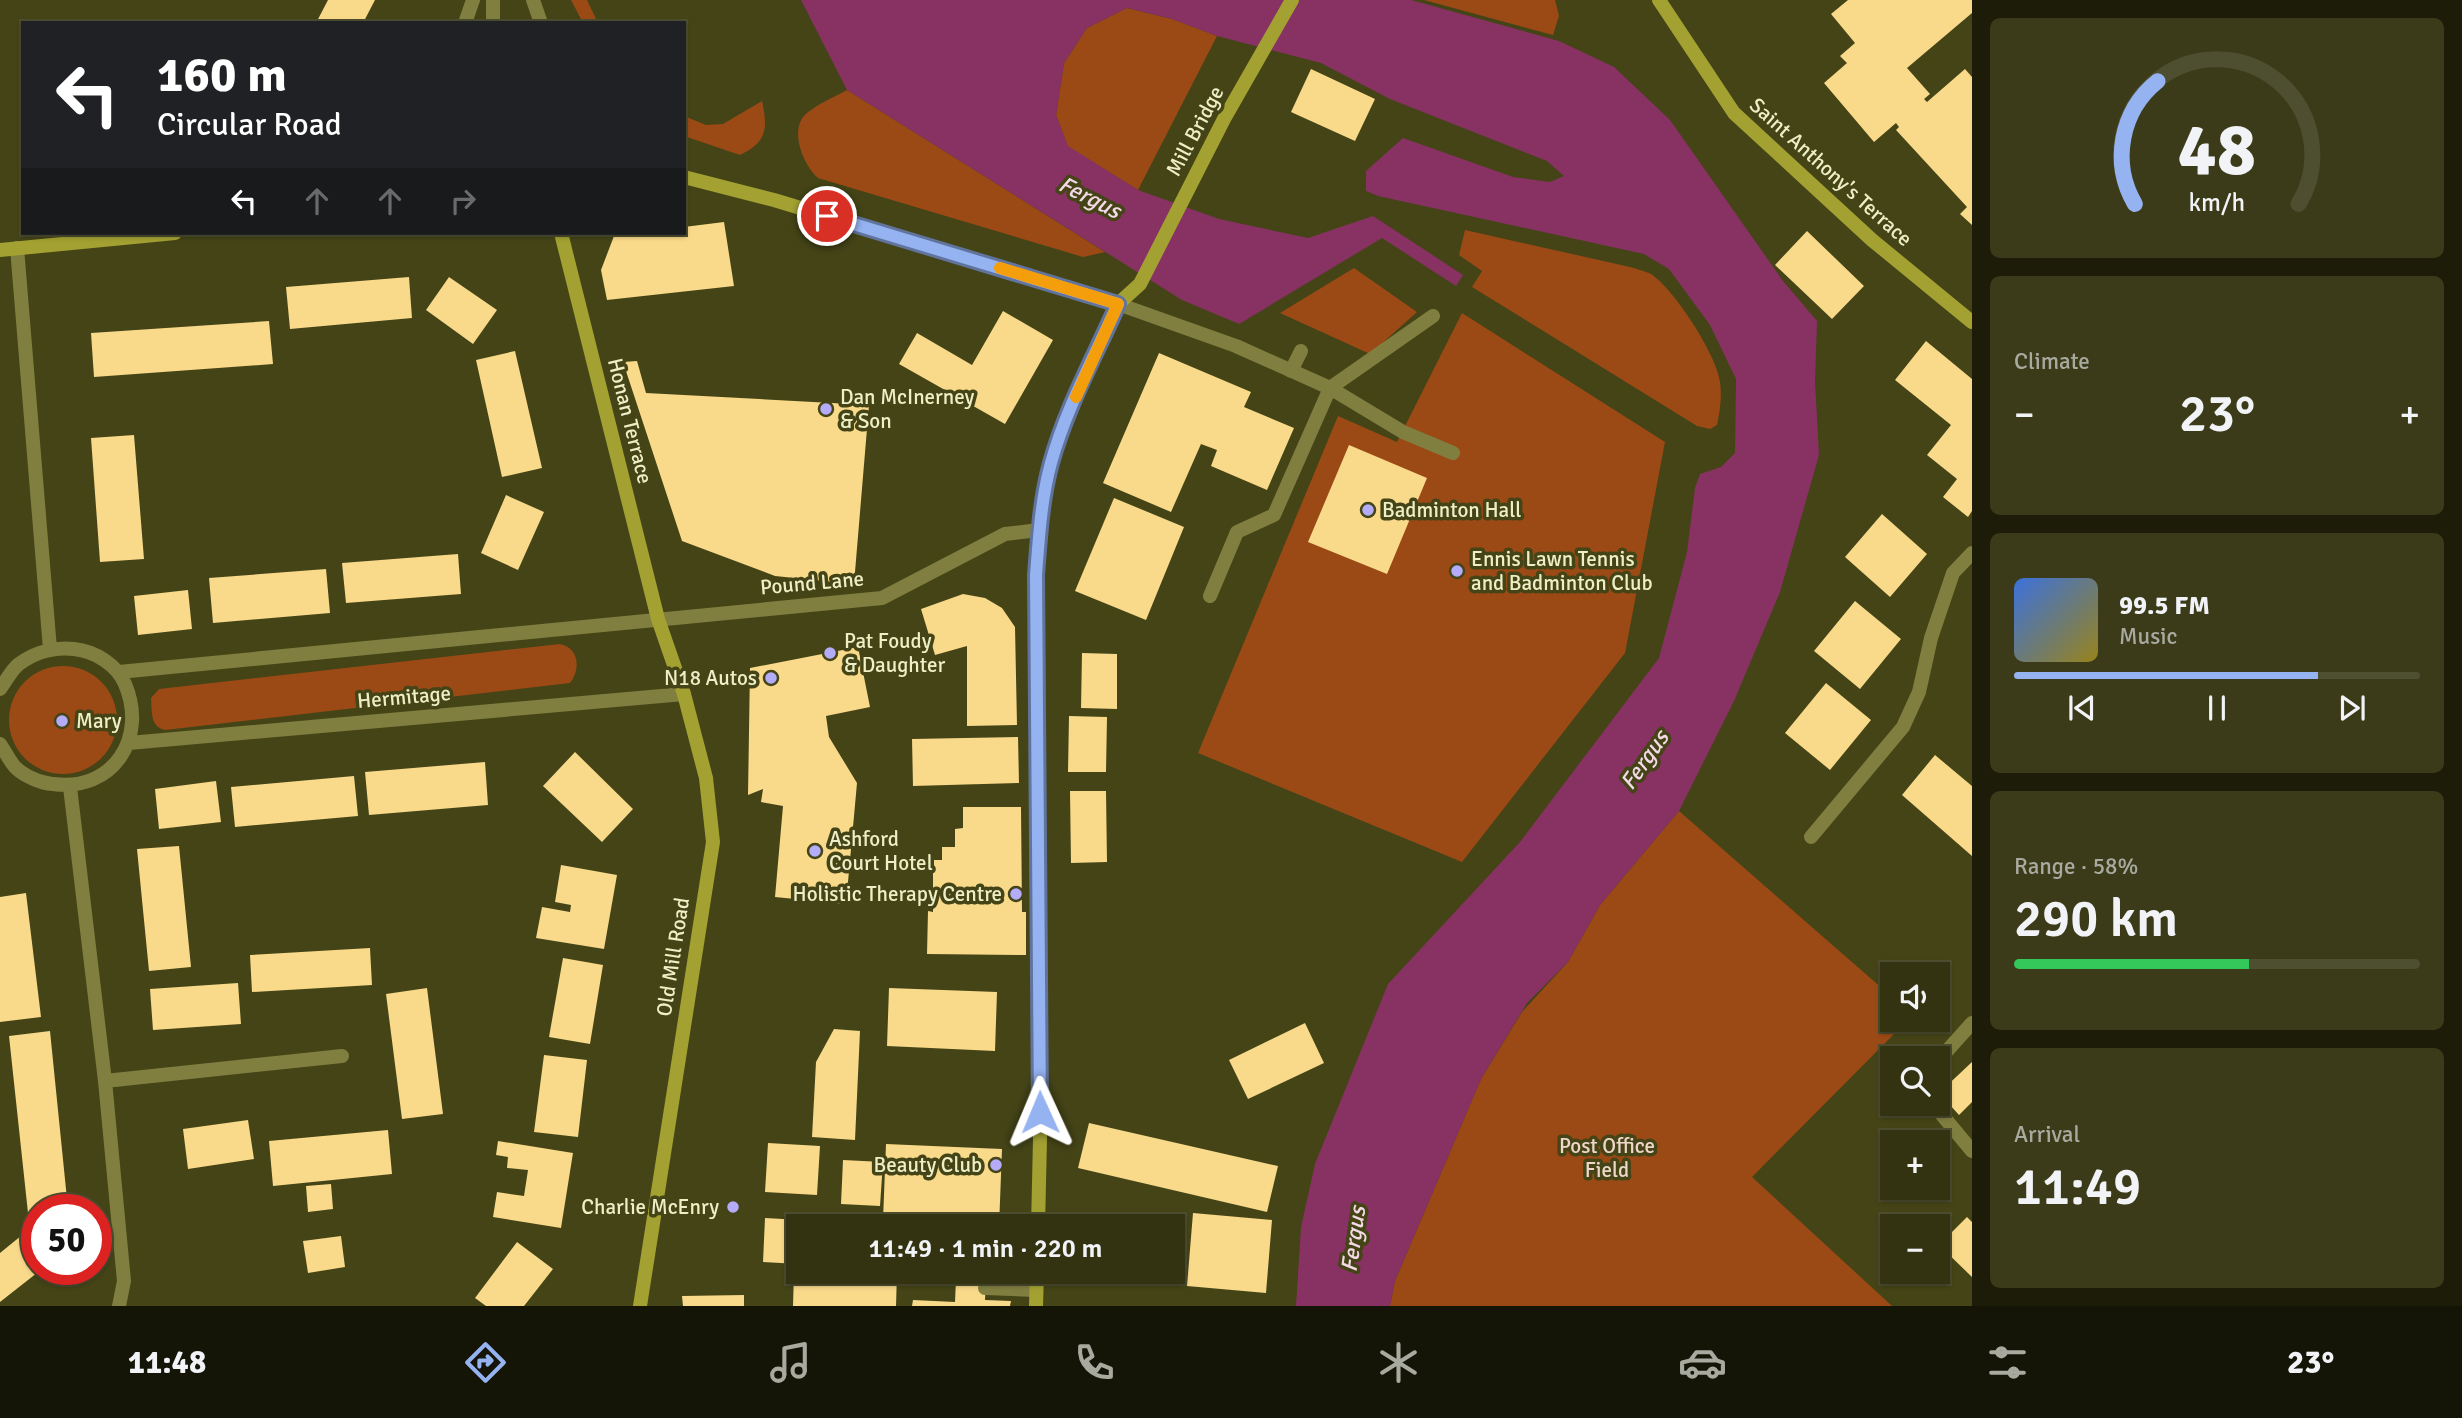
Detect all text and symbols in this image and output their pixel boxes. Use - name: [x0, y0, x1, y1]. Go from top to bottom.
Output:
- text: 160 m: [157, 45, 287, 105]
- icon: left: [42, 49, 133, 140]
- street label: Mill Bridge: [1160, 82, 1230, 180]
- street label: Saint Anthony's Terrace: [1744, 92, 1918, 252]
- text: Circular Road: [157, 105, 342, 144]
- text: 48: [2178, 106, 2256, 195]
- water label: Fergus: [1054, 170, 1127, 226]
- icon: left: [225, 182, 263, 220]
- icon: ahead: [298, 182, 336, 220]
- icon: ahead: [371, 182, 409, 220]
- icon: right: [444, 182, 482, 220]
- pin: [797, 186, 857, 246]
- text: km/h: [2189, 187, 2245, 218]
- icon: arrive: [808, 197, 846, 235]
- text: Climate: [2014, 347, 2090, 376]
- street label: Honan Terrace: [602, 356, 658, 486]
- text: 23°: [2179, 382, 2255, 446]
- place label: Dan McInerney & Son: [840, 384, 975, 434]
- text: −: [2014, 391, 2035, 438]
- text: +: [2399, 391, 2420, 438]
- marker: Dan McInerney & Son: [818, 401, 834, 417]
- place label: Badminton Hall: [1382, 497, 1521, 523]
- marker: Badminton Hall: [1360, 502, 1376, 518]
- place label: Ennis Lawn Tennis and Badminton Club: [1471, 546, 1652, 596]
- marker: Ennis Lawn Tennis and Badminton Club: [1449, 563, 1465, 579]
- street label: Pound Lane: [759, 566, 865, 600]
- text: 99.5 FM: [2119, 590, 2210, 622]
- text: Music: [2119, 622, 2177, 651]
- place label: Pat Foudy & Daughter: [844, 628, 945, 678]
- marker: Pat Foudy & Daughter: [822, 645, 838, 661]
- place label: N18 Autos: [664, 665, 757, 691]
- marker: N18 Autos: [763, 670, 779, 686]
- street label: Hermitage: [356, 680, 452, 714]
- icon: previous: [2063, 689, 2101, 727]
- icon: pause: [2198, 689, 2236, 727]
- icon: next: [2333, 689, 2371, 727]
- place label: Mary: [76, 708, 122, 734]
- marker: Mary: [54, 713, 70, 729]
- water label: Fergus: [1614, 723, 1676, 796]
- place label: Ashford Court Hotel: [829, 826, 933, 876]
- marker: Ashford Court Hotel: [807, 843, 823, 859]
- text: Range · 58%: [2014, 852, 2138, 881]
- place label: Holistic Therapy Centre: [793, 881, 1002, 907]
- marker: Holistic Therapy Centre: [1008, 886, 1024, 902]
- text: 290 km: [2014, 887, 2178, 951]
- street label: Old Mill Road: [651, 896, 695, 1018]
- map controls: [1880, 962, 1950, 1284]
- button: sound: [1880, 962, 1950, 1032]
- button: search: [1880, 1046, 1950, 1116]
- position arrow: [1003, 1075, 1077, 1149]
- text: Arrival: [2014, 1120, 2080, 1149]
- button: +: [1880, 1130, 1950, 1200]
- park label: Post Office Field: [1559, 1133, 1655, 1183]
- place label: Beauty Club: [874, 1152, 982, 1178]
- text: 11:49: [2014, 1155, 2141, 1219]
- marker: Beauty Club: [988, 1157, 1004, 1173]
- speed limit sign: 50: [21, 1194, 112, 1285]
- place label: Charlie McEnry: [581, 1194, 719, 1220]
- marker: Charlie McEnry: [725, 1199, 741, 1215]
- water label: Fergus: [1335, 1203, 1373, 1274]
- button: −: [1880, 1214, 1950, 1284]
- text: 11:49 · 1 min · 220 m: [869, 1233, 1102, 1265]
- icon: directions: [461, 1338, 510, 1387]
- icon: music: [766, 1338, 815, 1387]
- icon: phone: [1070, 1338, 1119, 1387]
- icon: climate: [1374, 1338, 1423, 1387]
- icon: car: [1678, 1338, 1727, 1387]
- icon: filters: [1983, 1338, 2032, 1387]
- text: 11:48: [128, 1343, 206, 1382]
- text: 23°: [2287, 1343, 2334, 1382]

